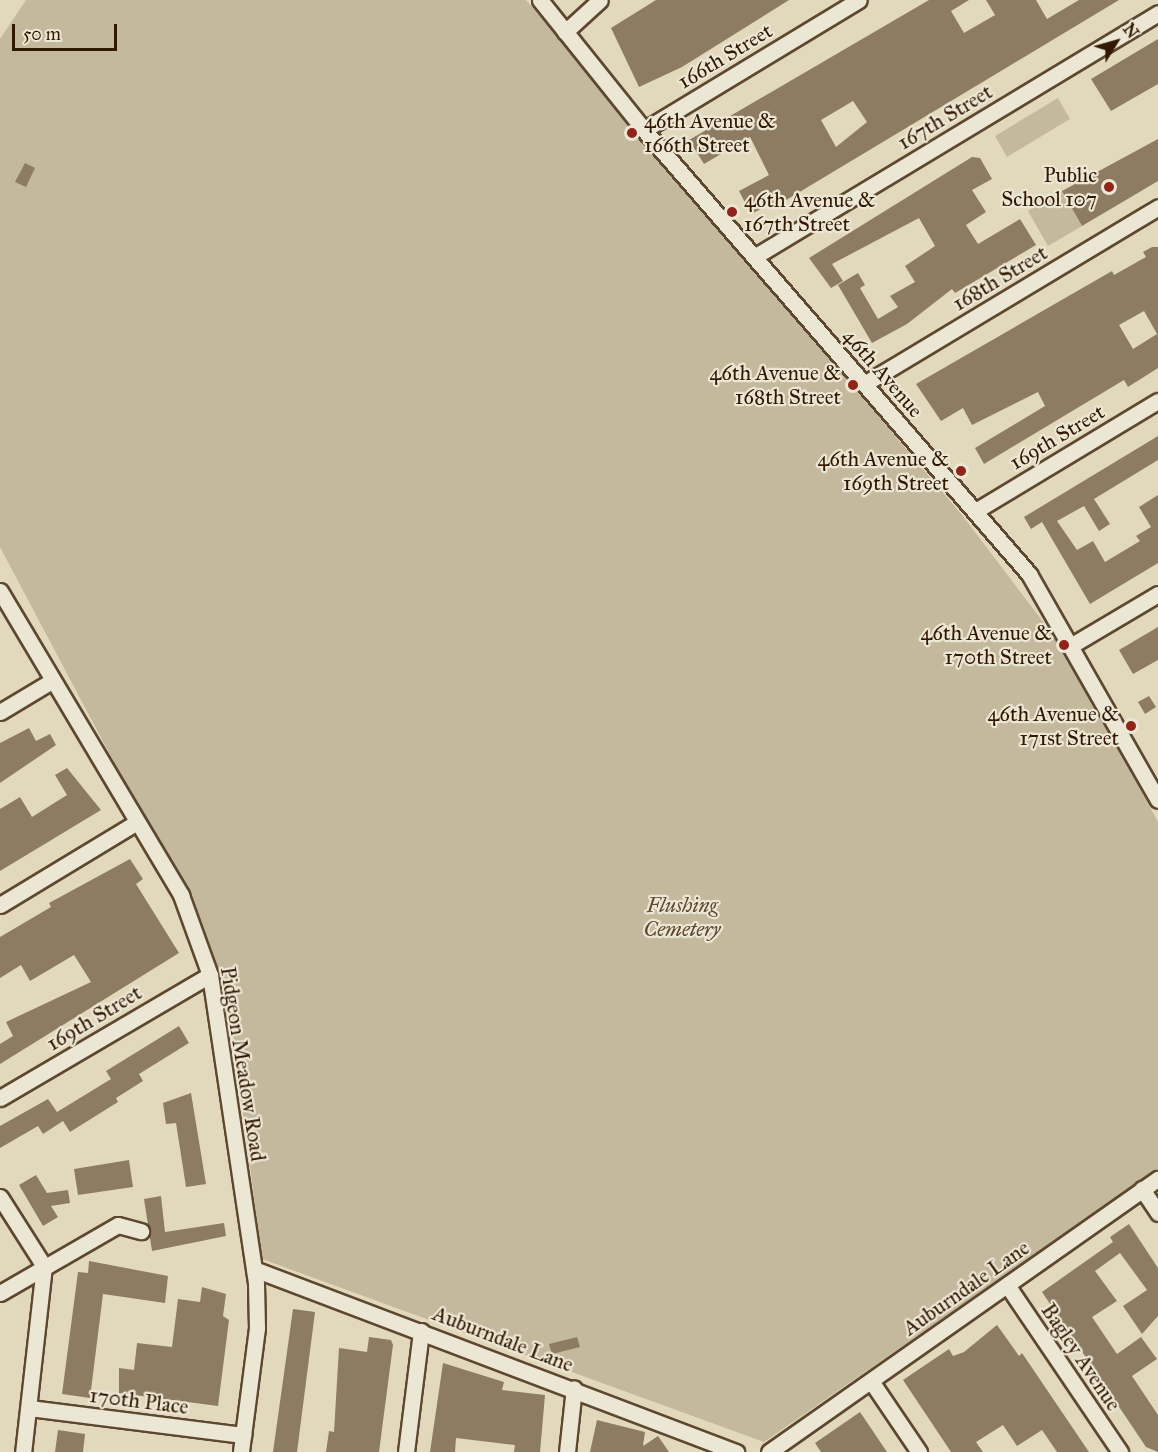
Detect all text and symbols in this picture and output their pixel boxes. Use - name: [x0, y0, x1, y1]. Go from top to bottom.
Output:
- scale bar: [15, 12, 120, 50]
- north arrow: [1086, 12, 1146, 72]
- street label: 166th Street: [673, 18, 777, 94]
- text: N: [1119, 20, 1142, 42]
- text: 50 m: [23, 23, 61, 45]
- street label: 167th Street: [893, 79, 997, 155]
- place label: 46th Avenue & 166th Street: [644, 108, 775, 158]
- marker: 46th Avenue & 166th Street: [625, 126, 639, 140]
- place label: Public School 107: [1001, 162, 1097, 212]
- marker: Public School 107: [1102, 180, 1116, 194]
- place label: 46th Avenue & 167th Street: [744, 187, 875, 237]
- marker: 46th Avenue & 167th Street: [725, 205, 739, 219]
- street label: 168th Street: [948, 240, 1052, 316]
- street label: 46th Avenue: [838, 324, 928, 422]
- place label: 46th Avenue & 168th Street: [710, 360, 841, 410]
- marker: 46th Avenue & 168th Street: [846, 378, 860, 392]
- street label: 169th Street: [1005, 399, 1109, 475]
- place label: 46th Avenue & 169th Street: [818, 446, 949, 496]
- marker: 46th Avenue & 169th Street: [954, 464, 968, 478]
- place label: 46th Avenue & 170th Street: [921, 620, 1052, 670]
- marker: 46th Avenue & 170th Street: [1057, 638, 1071, 652]
- place label: 46th Avenue & 171st Street: [988, 701, 1119, 751]
- marker: 46th Avenue & 171st Street: [1124, 719, 1138, 733]
- park label: Flushing Cemetery: [643, 892, 721, 942]
- street label: Pidgeon Meadow Road: [215, 965, 271, 1163]
- street label: 169th Street: [42, 980, 146, 1056]
- street label: Auburndale Lane: [898, 1235, 1034, 1341]
- street label: Bagley Avenue: [1036, 1298, 1126, 1416]
- street label: Auburndale Lane: [429, 1301, 577, 1377]
- street label: 170th Place: [88, 1382, 190, 1420]

